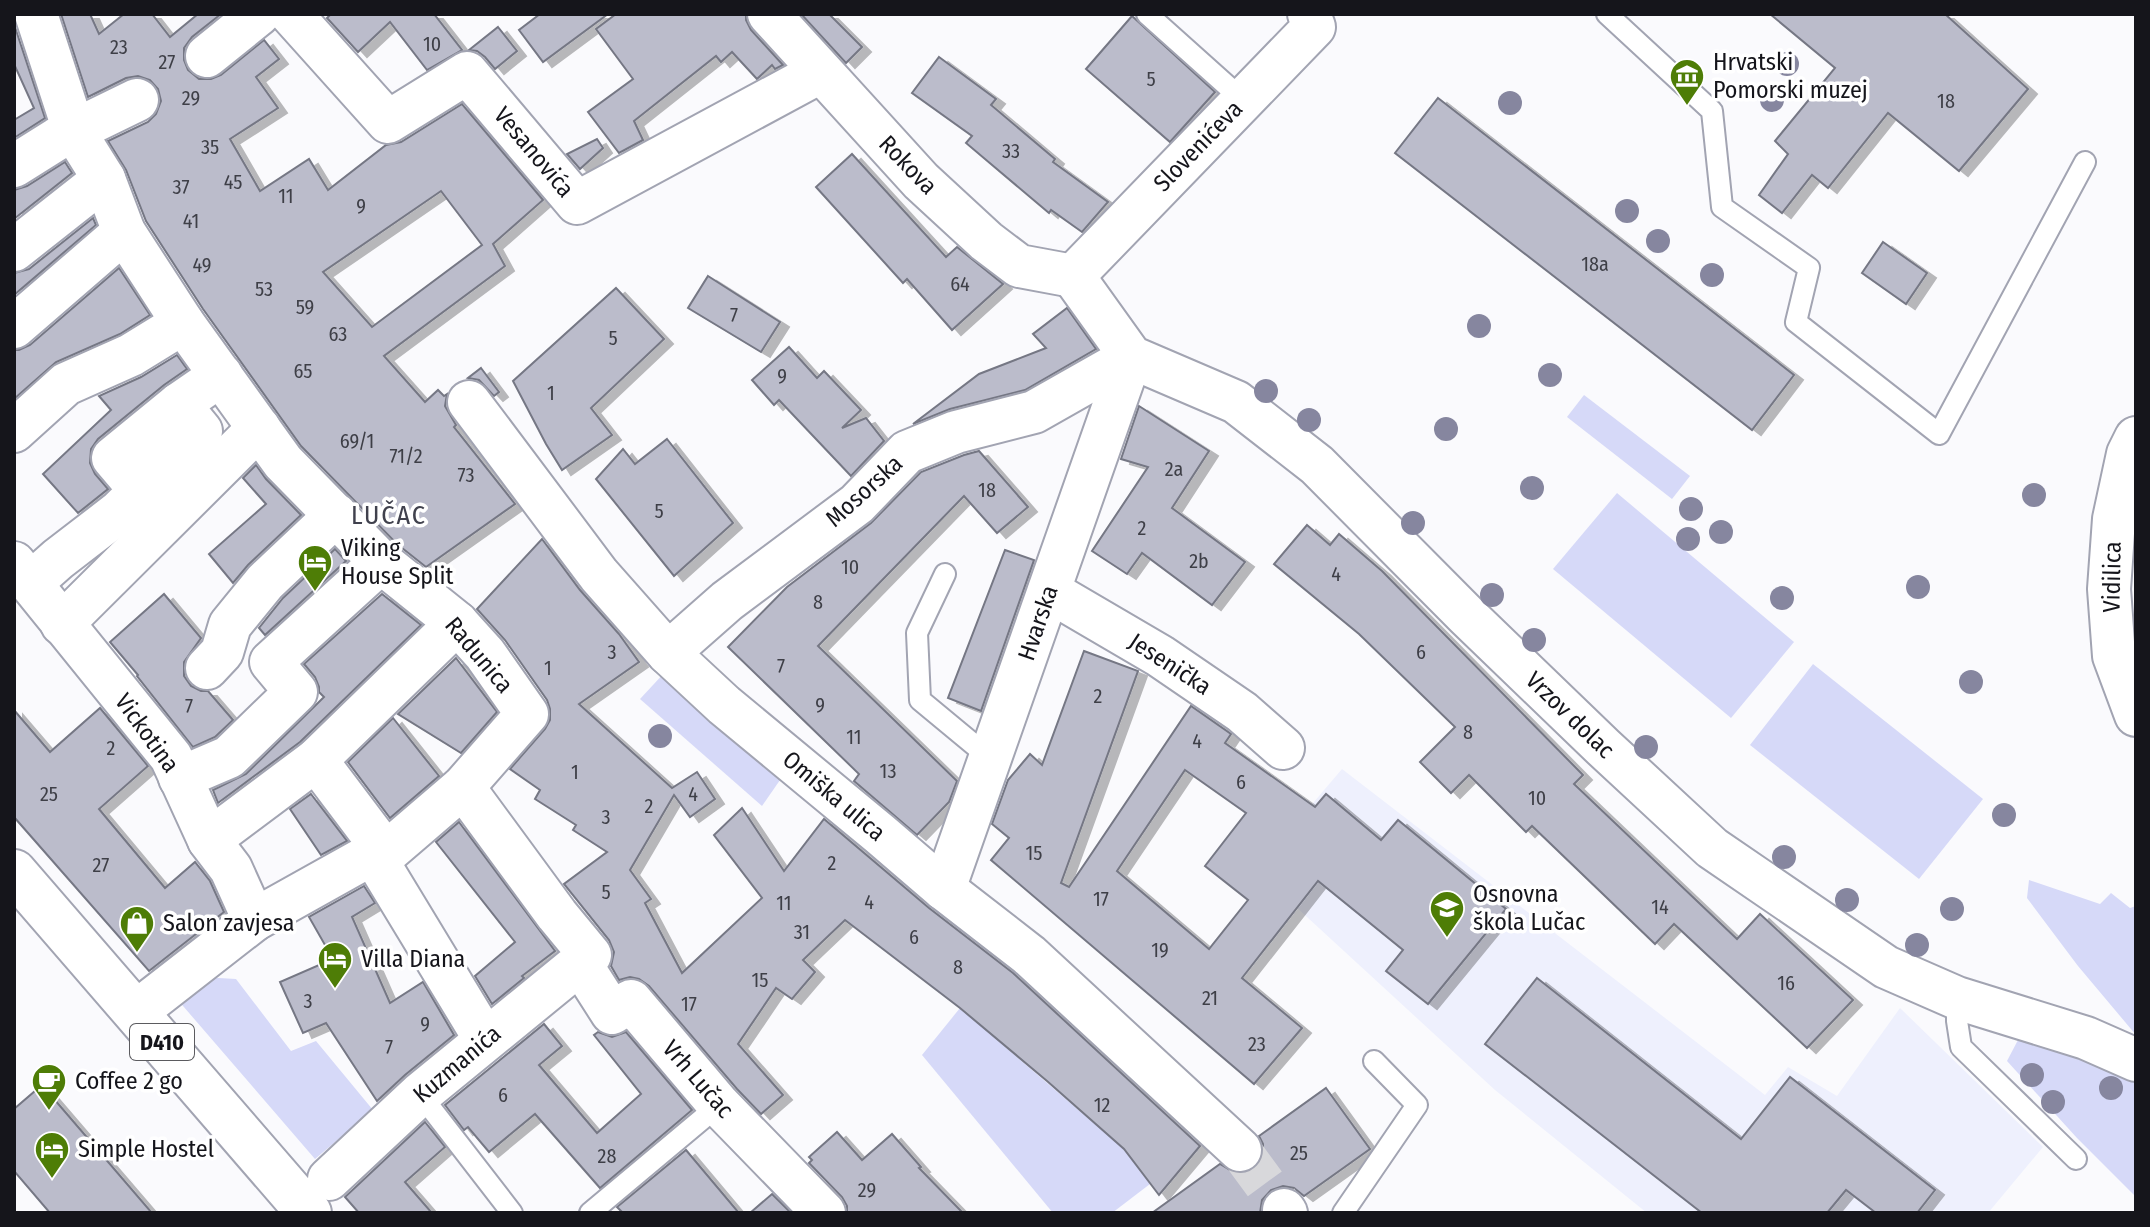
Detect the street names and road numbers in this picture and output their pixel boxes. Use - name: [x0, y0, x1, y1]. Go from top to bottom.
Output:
- street label: Slovenićeva: [1148, 95, 1248, 197]
- street label: Vesanovića: [488, 101, 580, 203]
- street label: Rokova: [873, 130, 943, 200]
- street label: Mosorska: [820, 449, 908, 533]
- street label: Vidilica: [2097, 541, 2127, 613]
- street label: Hvarska: [1012, 582, 1064, 664]
- street label: Radunica: [439, 611, 519, 699]
- street label: Jesenička: [1124, 627, 1216, 701]
- street label: Vrzov dolac: [1520, 666, 1620, 764]
- street label: Vickotina: [109, 688, 185, 778]
- street label: Omiška ulica: [777, 745, 891, 847]
- street label: Kuzmanića: [408, 1019, 506, 1109]
- road number: D410: [130, 1024, 194, 1060]
- street label: Vrh Lučac: [657, 1035, 739, 1123]

